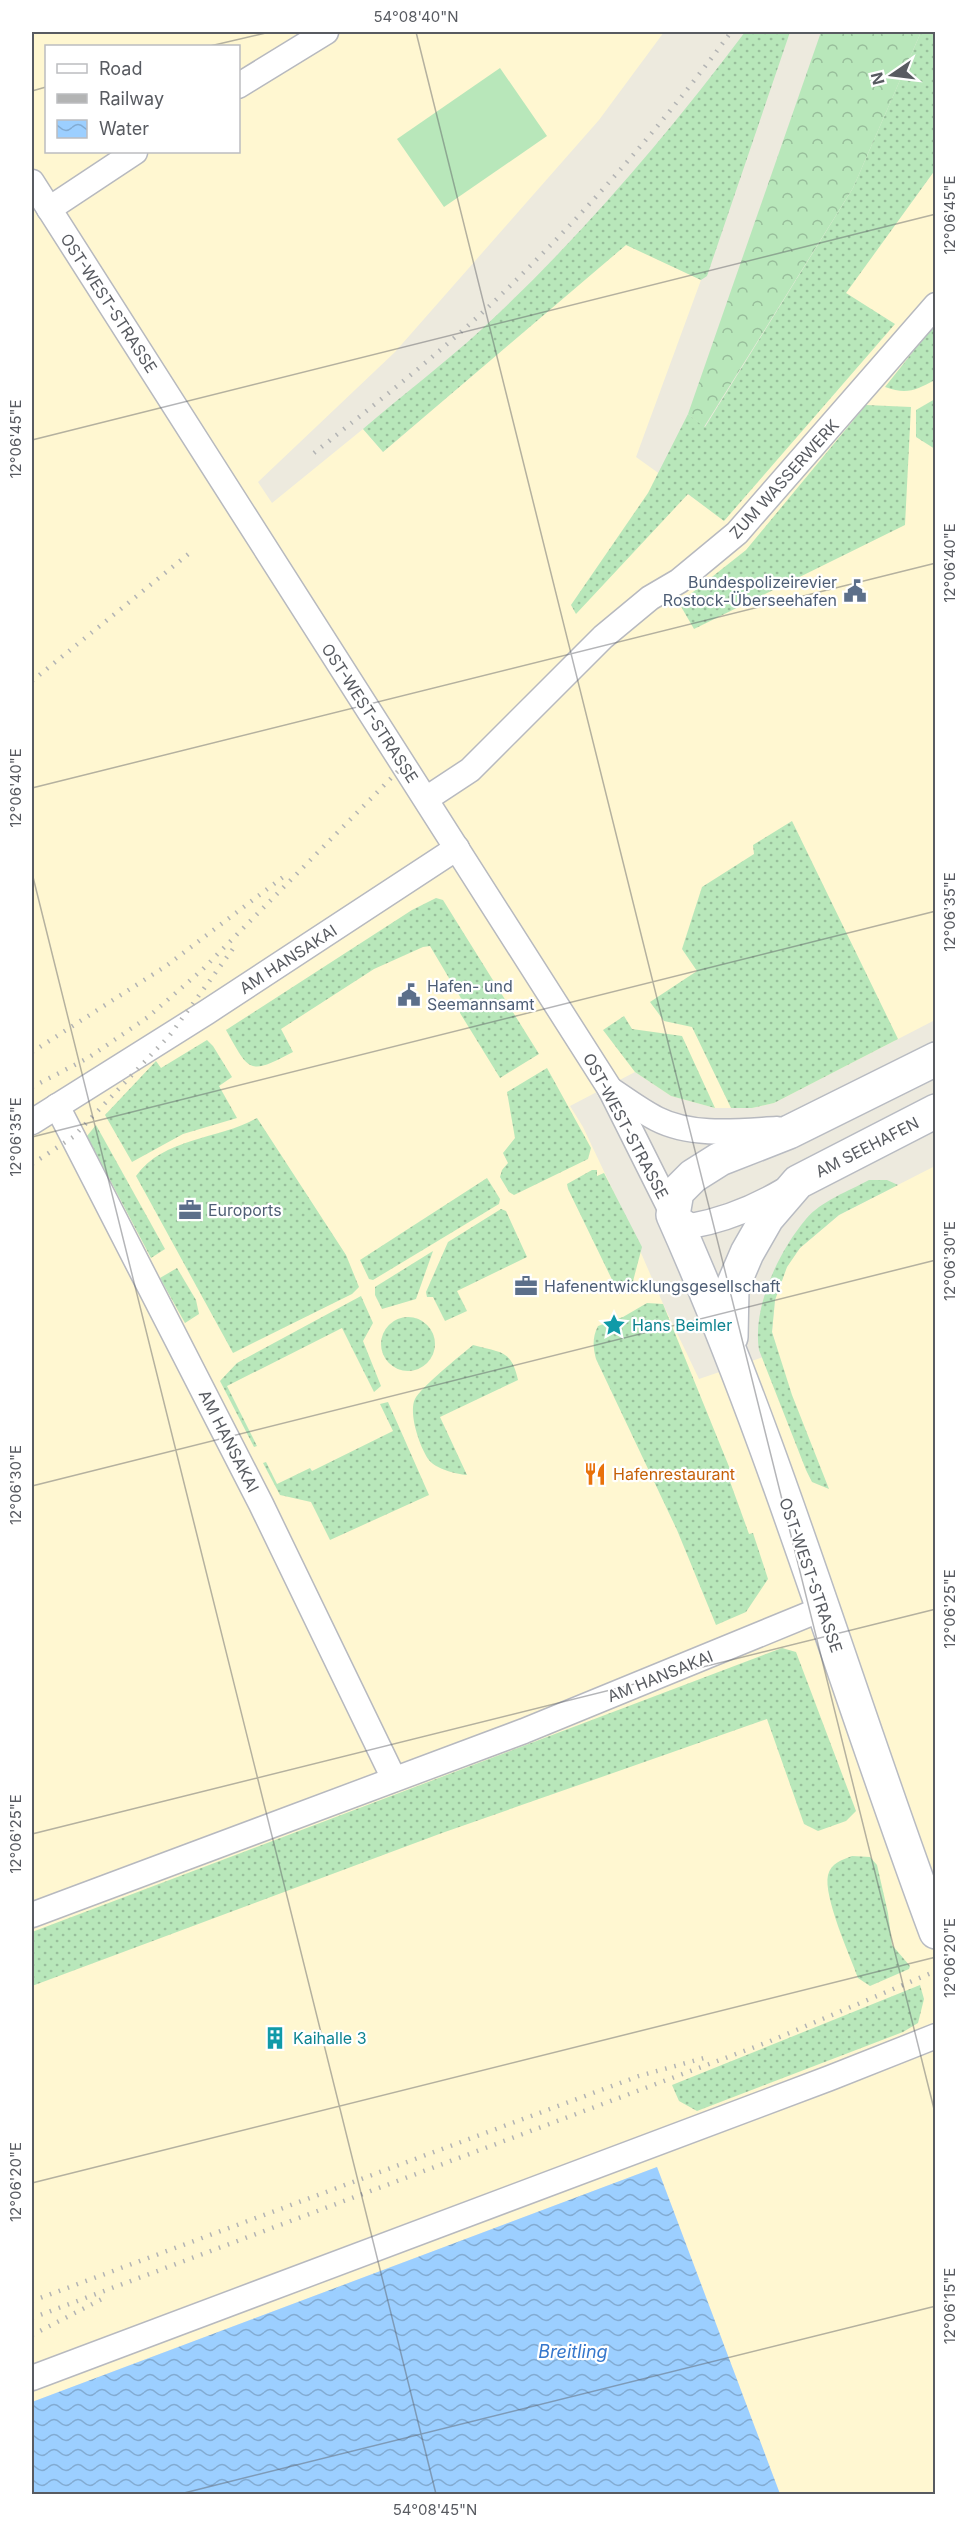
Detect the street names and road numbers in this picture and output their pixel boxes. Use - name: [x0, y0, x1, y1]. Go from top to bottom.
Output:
- street label: OST-WEST-STRASSE: [56, 229, 162, 377]
- street label: ZUM WASSERWERK: [725, 415, 843, 543]
- street label: OST-WEST-STRASSE: [317, 639, 423, 787]
- street label: AM HANSAKAI: [235, 920, 341, 998]
- street label: OST-WEST-STRASSE: [579, 1050, 673, 1202]
- street label: AM SEEHAFEN: [812, 1112, 922, 1182]
- street label: AM HANSAKAI: [195, 1386, 263, 1496]
- street label: OST-WEST-STRASSE: [775, 1495, 847, 1655]
- street label: AM HANSAKAI: [604, 1646, 716, 1706]

